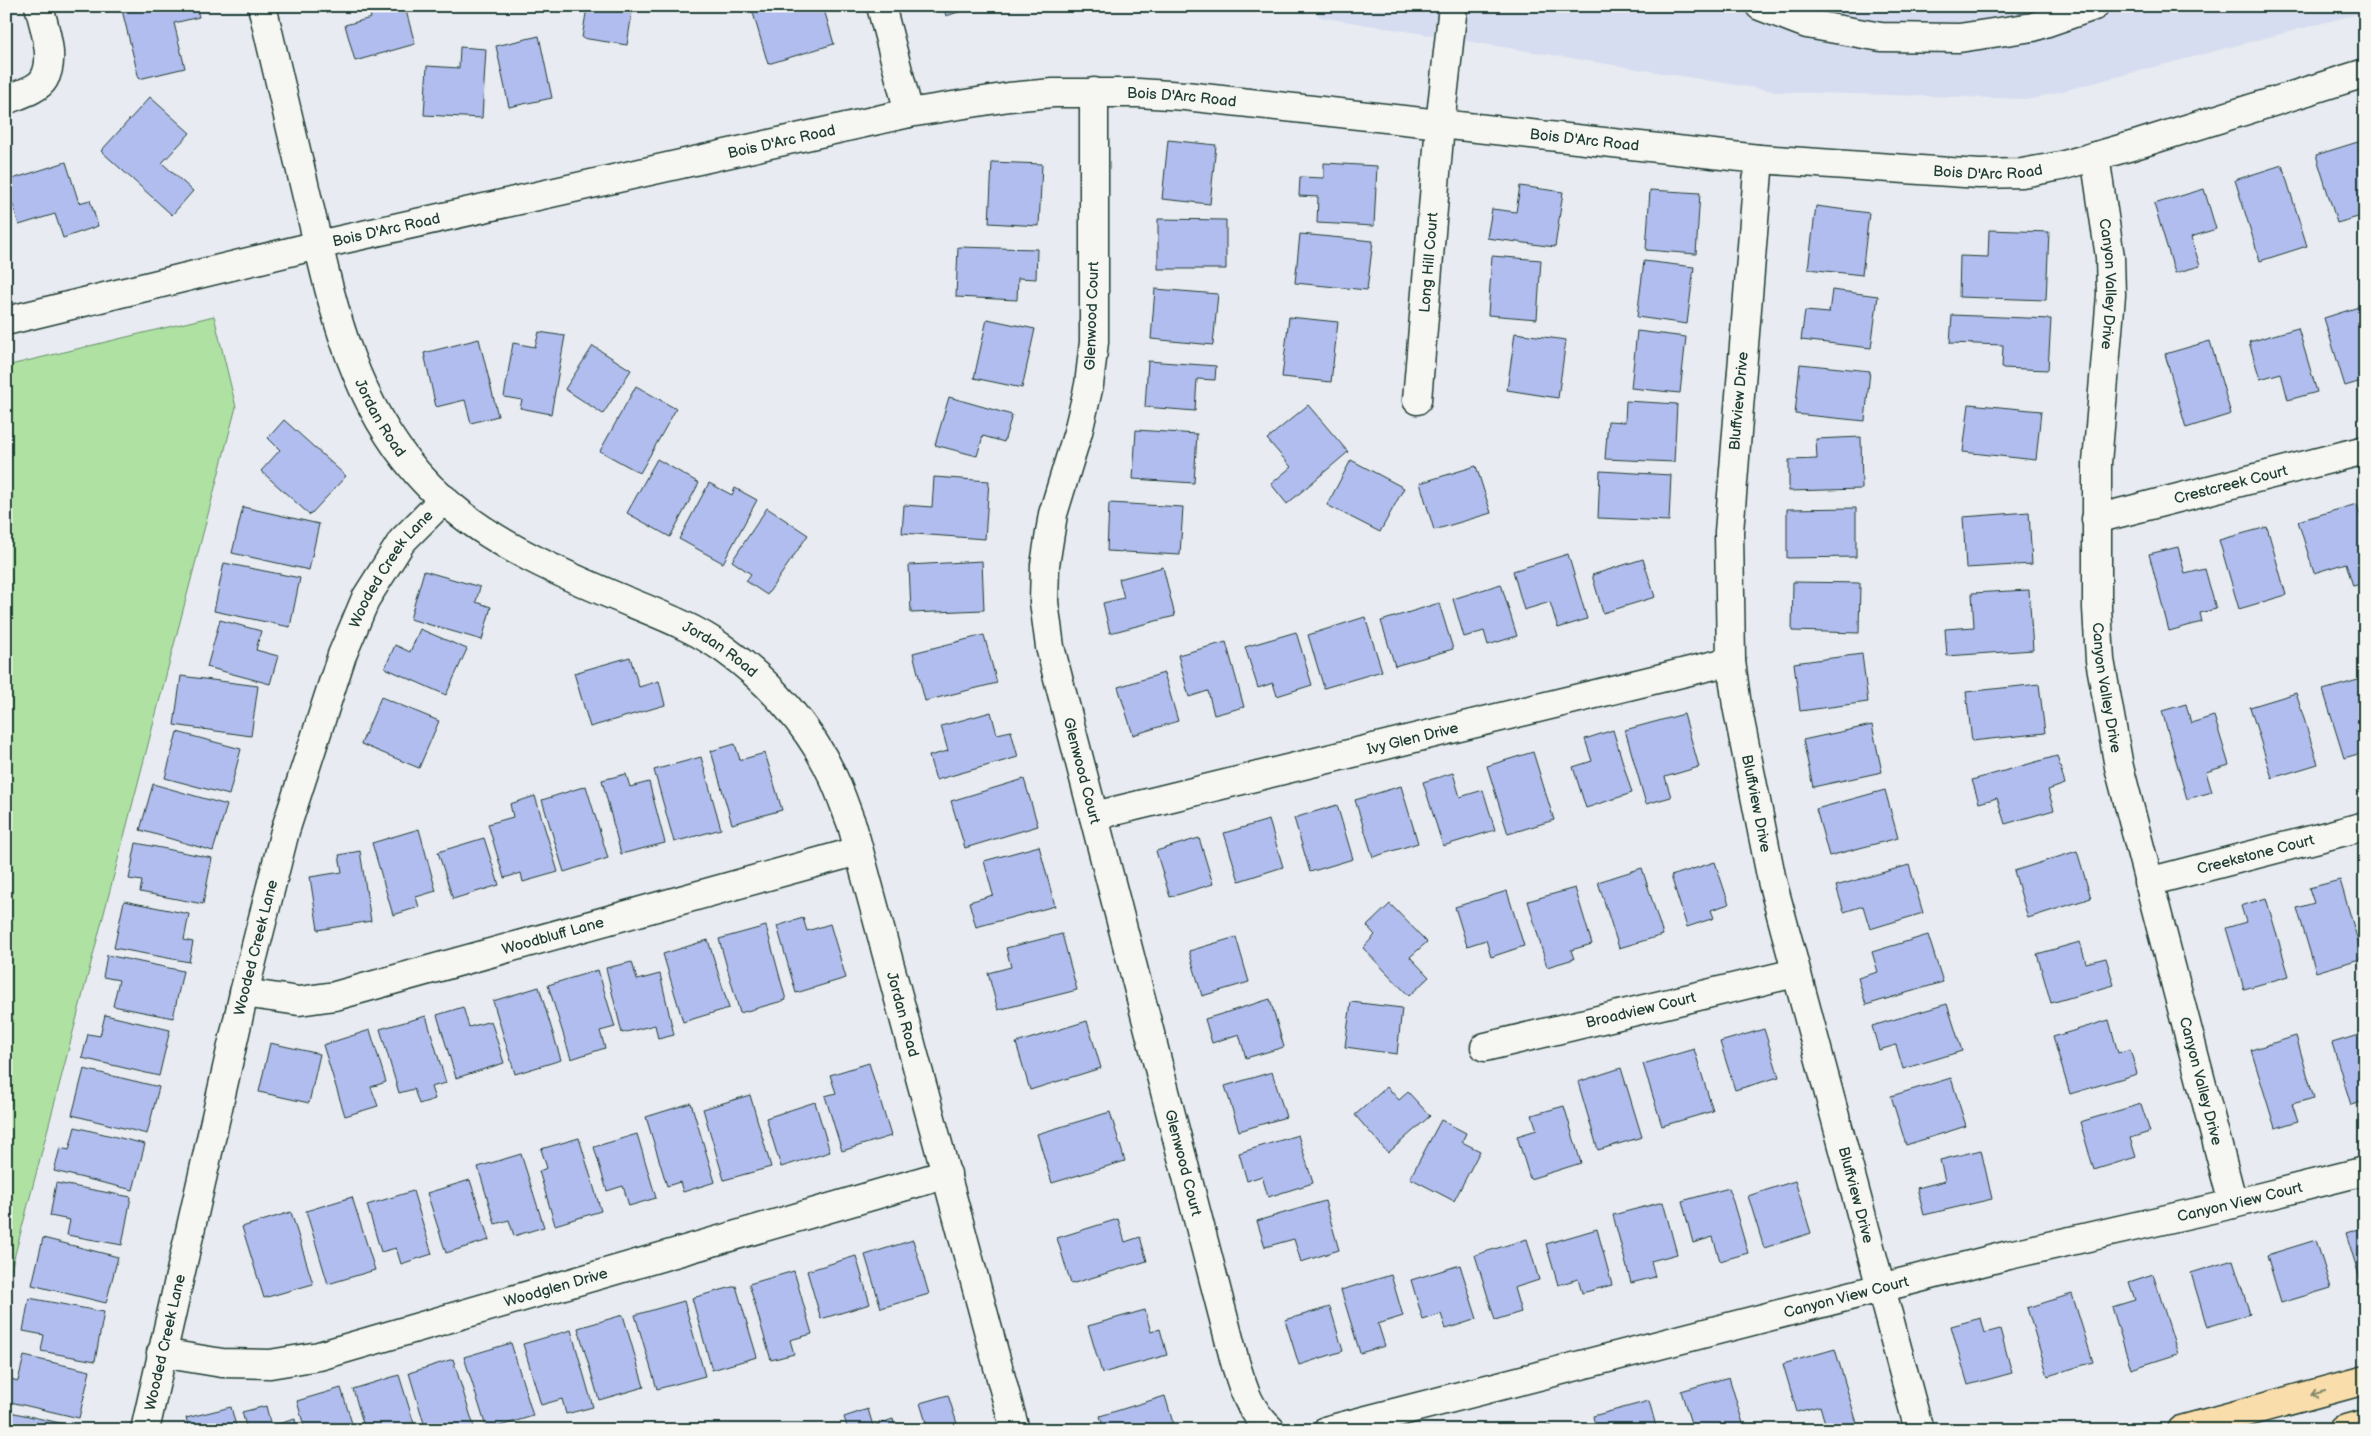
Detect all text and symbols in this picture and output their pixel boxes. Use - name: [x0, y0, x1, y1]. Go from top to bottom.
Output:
- street label: Bois D'Arc Road: [1127, 83, 1237, 111]
- street label: Bois D'Arc Road: [726, 120, 837, 163]
- street label: Bois D'Arc Road: [1529, 124, 1640, 155]
- street label: Bois D'Arc Road: [1932, 160, 2044, 184]
- street label: Bois D'Arc Road: [331, 209, 442, 251]
- street label: Long Hill Court: [1415, 211, 1442, 313]
- street label: Canyon Valley Drive: [2095, 217, 2121, 350]
- street label: Glenwood Court: [1081, 261, 1103, 371]
- street label: Bluffview Drive: [1725, 351, 1753, 451]
- street label: Jordan Road: [351, 376, 410, 461]
- street label: Crestcreek Court: [2172, 461, 2290, 508]
- street label: Wooded Creek Lane: [345, 506, 437, 631]
- street label: Jordan Road: [679, 617, 762, 681]
- street label: Canyon Valley Drive: [2088, 622, 2126, 754]
- street label: Glenwood Court: [1059, 715, 1105, 826]
- street label: Ivy Glen Drive: [1365, 718, 1460, 759]
- street label: Bluffview Drive: [1737, 753, 1776, 854]
- street label: Creekstone Court: [2195, 830, 2316, 878]
- street label: Wooded Creek Lane: [230, 878, 282, 1017]
- street label: Woodbluff Lane: [500, 912, 606, 959]
- street label: Jordan Road: [883, 970, 924, 1059]
- street label: Broadview Court: [1584, 987, 1698, 1032]
- street label: Canyon Valley Drive: [2175, 1015, 2227, 1147]
- street label: Glenwood Court: [1161, 1108, 1206, 1218]
- street label: Bluffview Drive: [1834, 1144, 1878, 1245]
- street label: Canyon View Court: [2175, 1177, 2305, 1226]
- street label: Woodglen Drive: [502, 1263, 610, 1311]
- street label: Wooded Creek Lane: [140, 1272, 190, 1412]
- street label: Canyon View Court: [1782, 1272, 1911, 1322]
- one-way arrow: [2310, 1389, 2326, 1398]

